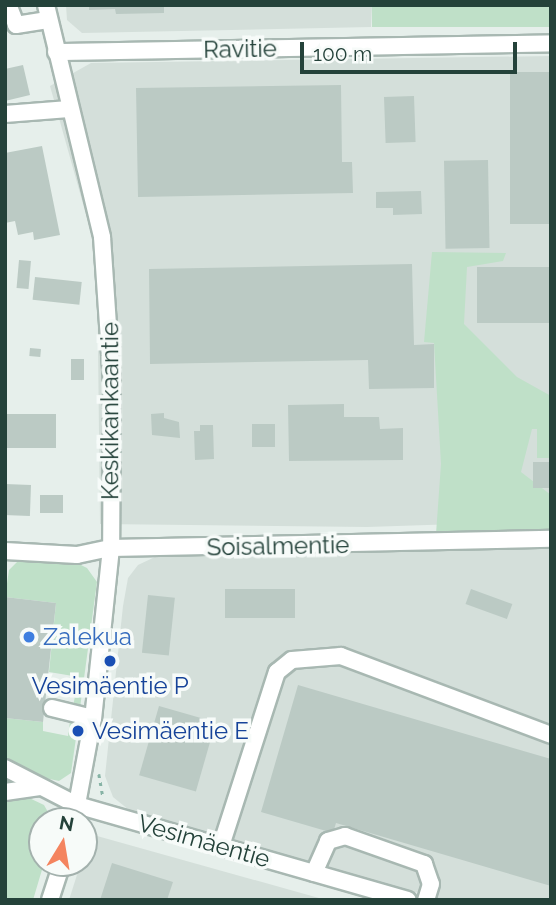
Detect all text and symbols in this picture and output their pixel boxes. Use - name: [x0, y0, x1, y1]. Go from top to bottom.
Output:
- scale bar: [304, 28, 521, 72]
- street label: Ravitie: [203, 34, 277, 64]
- text: 100 m: [313, 41, 372, 66]
- street label: Keskikankaantie: [96, 322, 124, 500]
- street label: Soisalmentie: [206, 530, 350, 562]
- place label: Zalekua: [43, 623, 132, 651]
- marker: Zalekua: [21, 629, 37, 645]
- marker: Vesimäentie P: [102, 653, 118, 669]
- place label: Vesimäentie P: [31, 672, 189, 700]
- place label: Vesimäentie E: [92, 717, 249, 745]
- marker: Vesimäentie E: [70, 723, 86, 739]
- north arrow: [28, 807, 98, 877]
- street label: Vesimäentie: [135, 808, 273, 874]
- text: N: [57, 811, 76, 836]

